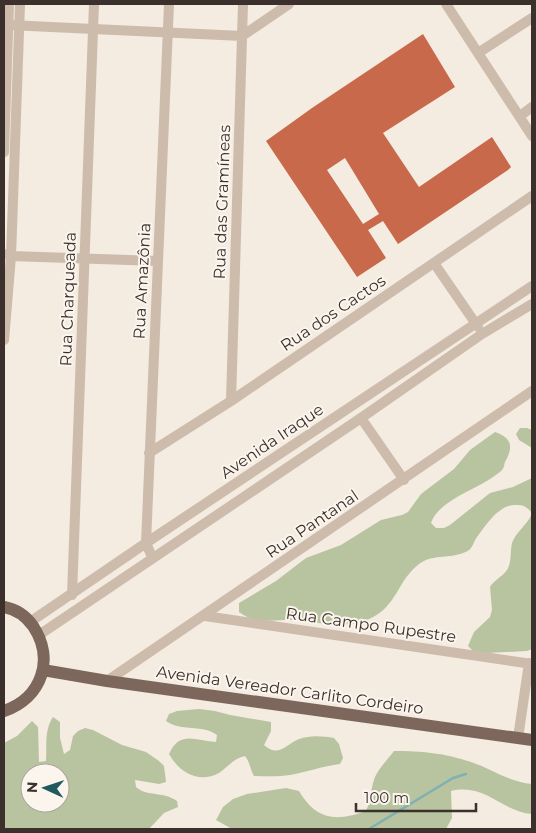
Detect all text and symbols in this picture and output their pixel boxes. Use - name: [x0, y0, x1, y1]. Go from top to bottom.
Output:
- street label: Rua das Gramíneas: [210, 124, 234, 280]
- street label: Rua Amazônia: [129, 222, 155, 340]
- street label: Rua Charqueada: [56, 231, 80, 367]
- street label: Rua dos Cactos: [277, 271, 389, 355]
- street label: Avenida Iraque: [217, 400, 327, 482]
- street label: Rua Pantanal: [262, 486, 362, 562]
- street label: Rua Campo Rupestre: [285, 604, 457, 646]
- street label: Avenida Vereador Carlito Cordeiro: [155, 662, 425, 718]
- north arrow: [20, 763, 70, 813]
- scale bar: [356, 780, 476, 812]
- text: N: [23, 781, 41, 793]
- text: 100 m: [364, 788, 409, 807]

